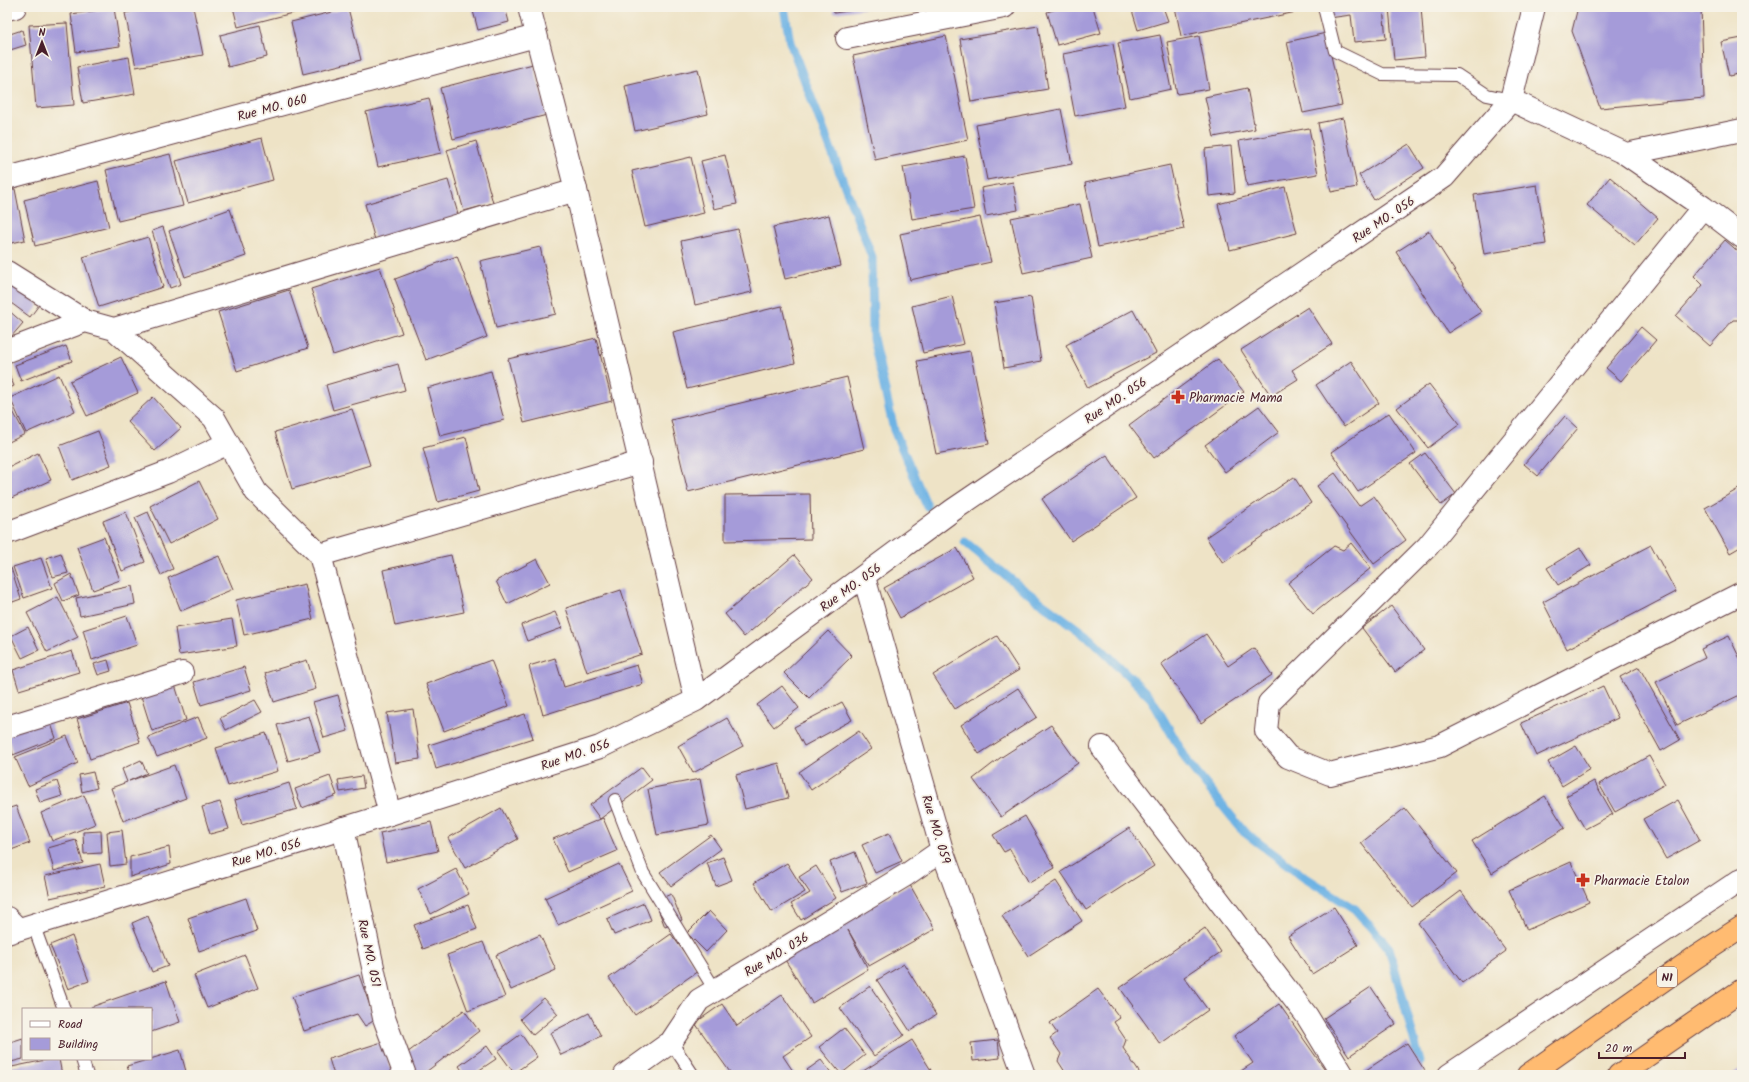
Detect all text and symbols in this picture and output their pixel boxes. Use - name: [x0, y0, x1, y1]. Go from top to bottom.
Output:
- north arrow: [22, 22, 62, 62]
- text: N: [39, 24, 46, 42]
- street label: Rue MO. 060: [235, 89, 310, 128]
- street label: Rue MO. 056: [1348, 191, 1420, 249]
- street label: Rue MO. 056: [1080, 372, 1152, 430]
- place label: Pharmacie Mama: [1189, 388, 1283, 409]
- pharmacy icon: Pharmacie Mama: [1170, 389, 1186, 405]
- street label: Rue MO. 056: [816, 559, 886, 618]
- street label: Rue MO. 056: [538, 734, 613, 777]
- street label: Rue MO. 059: [915, 792, 956, 867]
- street label: Rue MO. 056: [229, 833, 304, 874]
- place label: Pharmacie Etalon: [1594, 871, 1690, 892]
- pharmacy icon: Pharmacie Etalon: [1575, 872, 1591, 888]
- street label: Rue MO. 051: [351, 917, 386, 989]
- street label: Rue MO. 036: [740, 928, 813, 983]
- road number: N1: [1657, 967, 1677, 987]
- legend: [22, 1008, 152, 1060]
- text: Road: [58, 1015, 83, 1034]
- scale bar: [1599, 1034, 1685, 1060]
- text: Building: [58, 1035, 98, 1054]
- text: 20 m: [1605, 1039, 1633, 1058]

